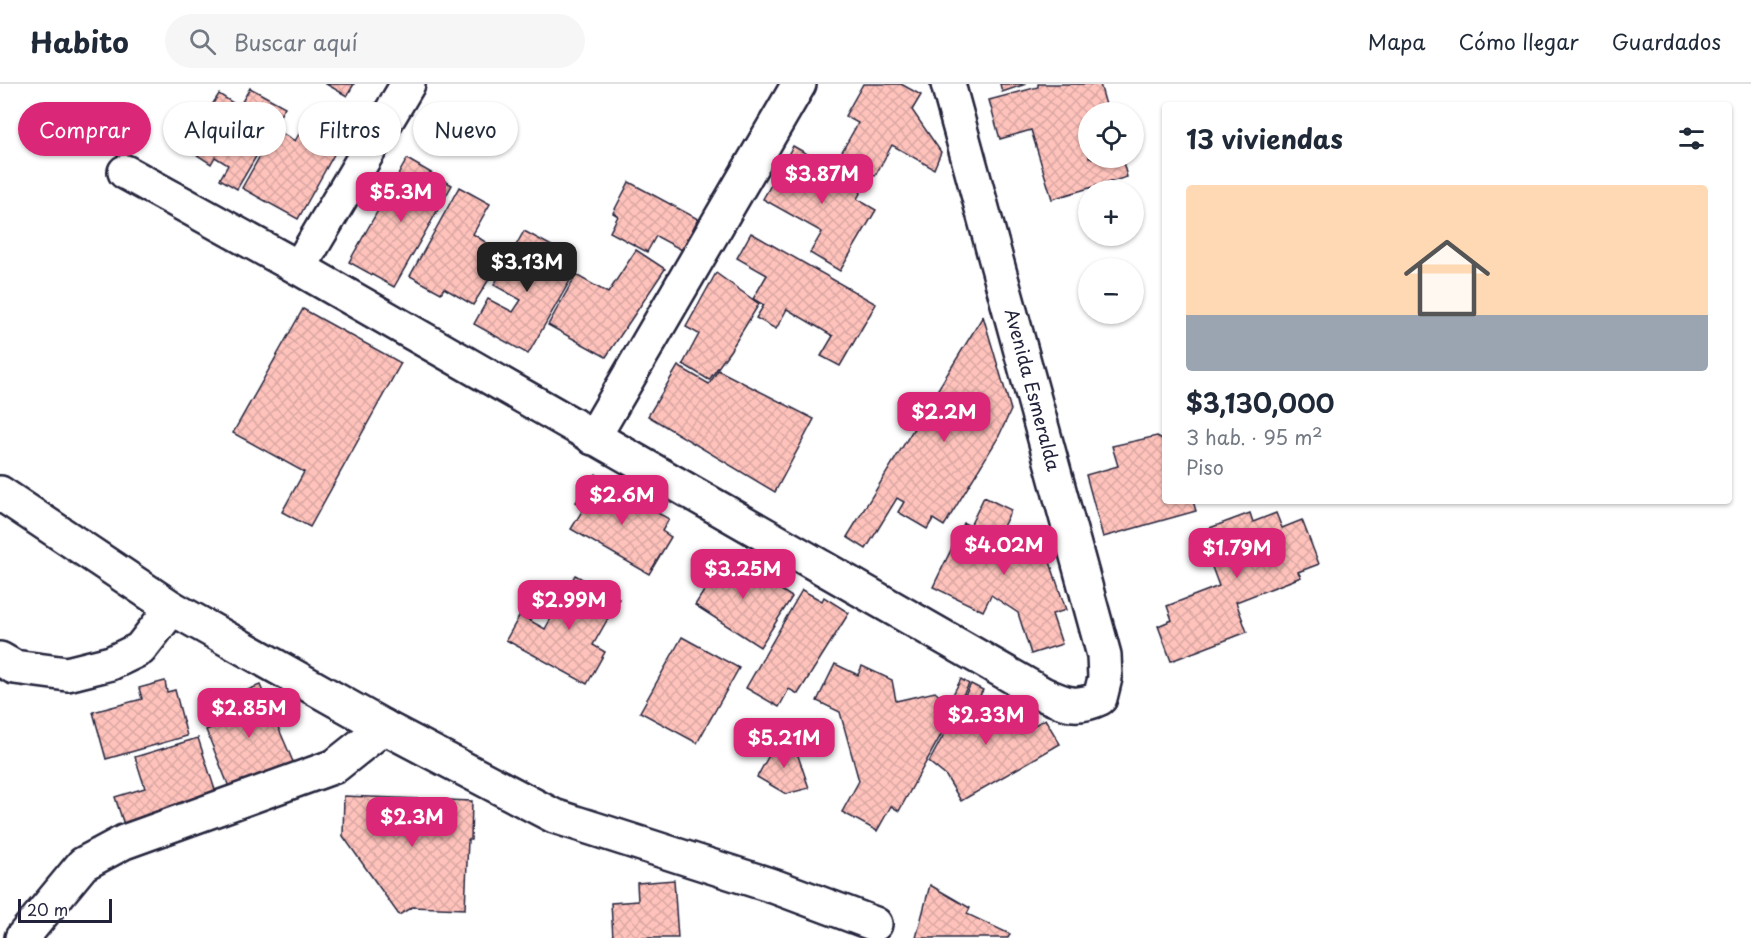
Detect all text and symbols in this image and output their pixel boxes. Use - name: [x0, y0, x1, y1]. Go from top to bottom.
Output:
- search box: [165, 14, 585, 68]
- text: Habito: [30, 20, 129, 63]
- icon: search: [186, 25, 219, 58]
- text: Buscar aquí: [234, 25, 358, 58]
- text: Mapa: [1368, 25, 1426, 57]
- text: Cómo llegar: [1459, 25, 1579, 57]
- text: Guardados: [1612, 25, 1721, 57]
- chip: Comprar: [18, 102, 151, 156]
- chip: Alquilar: [163, 102, 286, 156]
- chip: Filtros: [298, 102, 401, 156]
- chip: Nuevo: [413, 102, 518, 156]
- map controls: [1078, 102, 1144, 324]
- button: locate: [1078, 102, 1144, 168]
- text: 13 viviendas: [1186, 119, 1343, 158]
- icon: filters: [1675, 122, 1708, 155]
- pin: $3.87M: [773, 154, 871, 205]
- text: $3.87M: [785, 158, 859, 188]
- pin: $5.3M: [359, 172, 443, 223]
- text: $5.3M: [370, 176, 432, 206]
- button: +: [1078, 180, 1144, 246]
- icon: home: [1393, 224, 1501, 332]
- pin: $3.13M: [478, 242, 576, 293]
- text: $3.13M: [491, 246, 563, 276]
- button: −: [1078, 258, 1144, 324]
- street label: Avenida Esmeralda: [999, 305, 1068, 474]
- text: $3,130,000: [1186, 383, 1335, 422]
- pin: $2.2M: [902, 392, 986, 443]
- text: $2.2M: [911, 396, 977, 426]
- text: 3 hab. · 95 m²: [1186, 422, 1323, 452]
- text: Piso: [1186, 452, 1224, 482]
- pin: $2.6M: [580, 475, 664, 526]
- text: $2.6M: [589, 479, 655, 509]
- pin: $4.02M: [955, 525, 1053, 576]
- pin: $1.79M: [1188, 528, 1286, 579]
- text: $4.02M: [964, 529, 1044, 559]
- text: $1.79M: [1203, 532, 1271, 562]
- pin: $3.25M: [694, 549, 792, 600]
- text: $3.25M: [705, 553, 781, 583]
- pin: $2.99M: [520, 580, 618, 631]
- text: $2.99M: [532, 584, 606, 614]
- pin: $2.85M: [200, 688, 298, 739]
- text: $2.85M: [211, 692, 287, 722]
- pin: $2.33M: [937, 695, 1035, 746]
- text: $2.33M: [948, 699, 1024, 729]
- pin: $5.21M: [735, 718, 833, 769]
- text: $5.21M: [748, 722, 820, 752]
- pin: $2.3M: [370, 797, 454, 848]
- text: $2.3M: [380, 801, 444, 831]
- scale bar: [18, 896, 112, 924]
- text: 20 m: [27, 897, 68, 921]

